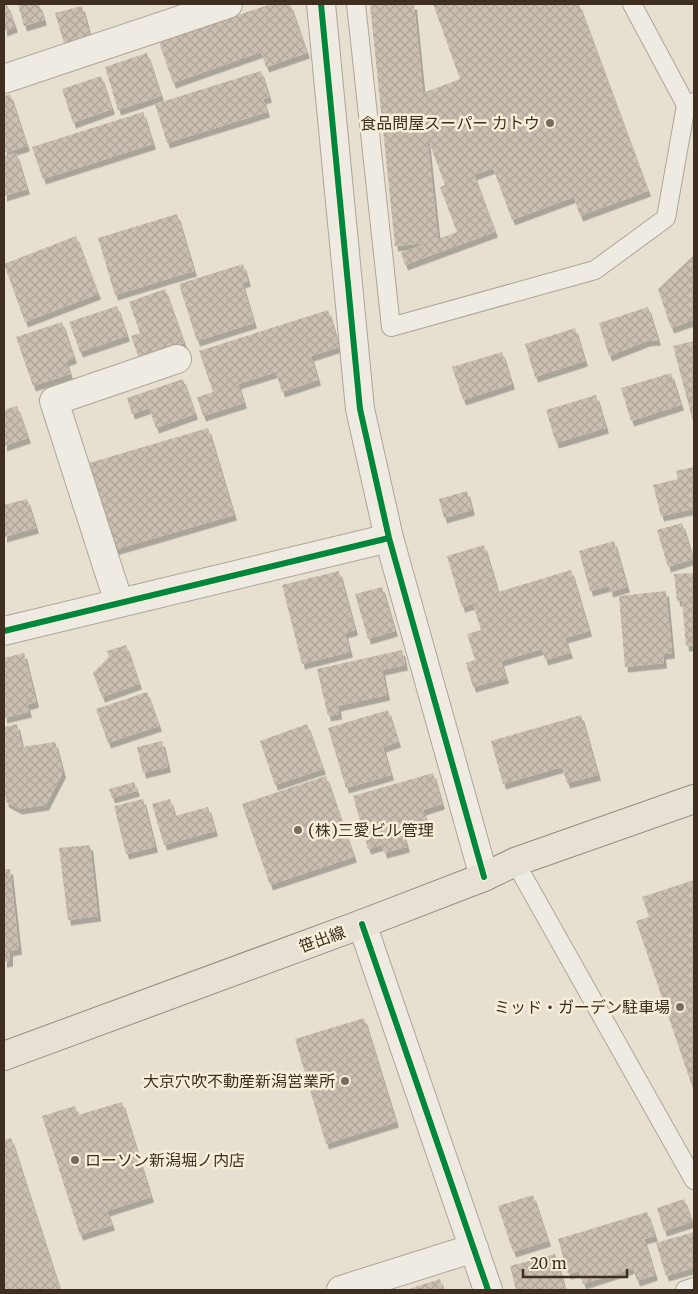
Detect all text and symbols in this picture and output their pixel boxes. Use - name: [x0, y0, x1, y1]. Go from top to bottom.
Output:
- place label: 食品問屋スーパー カトウ: [360, 113, 540, 133]
- marker: 食品問屋スーパー カトウ: [544, 117, 556, 129]
- place label: (株)三愛ビル管理: [308, 820, 434, 840]
- marker: (株)三愛ビル管理: [292, 824, 304, 836]
- street label: 笹出線: [296, 921, 348, 957]
- place label: ミッド・ガーデン駐車場: [494, 997, 670, 1017]
- marker: ミッド・ガーデン駐車場: [674, 1001, 686, 1013]
- place label: 大京穴吹不動産新潟営業所: [143, 1071, 335, 1091]
- marker: 大京穴吹不動産新潟営業所: [339, 1075, 351, 1087]
- place label: ローソン新潟堀ノ内店: [85, 1150, 245, 1170]
- marker: ローソン新潟堀ノ内店: [69, 1154, 81, 1166]
- scale bar: [523, 1246, 627, 1278]
- text: 20 m: [530, 1254, 567, 1273]

